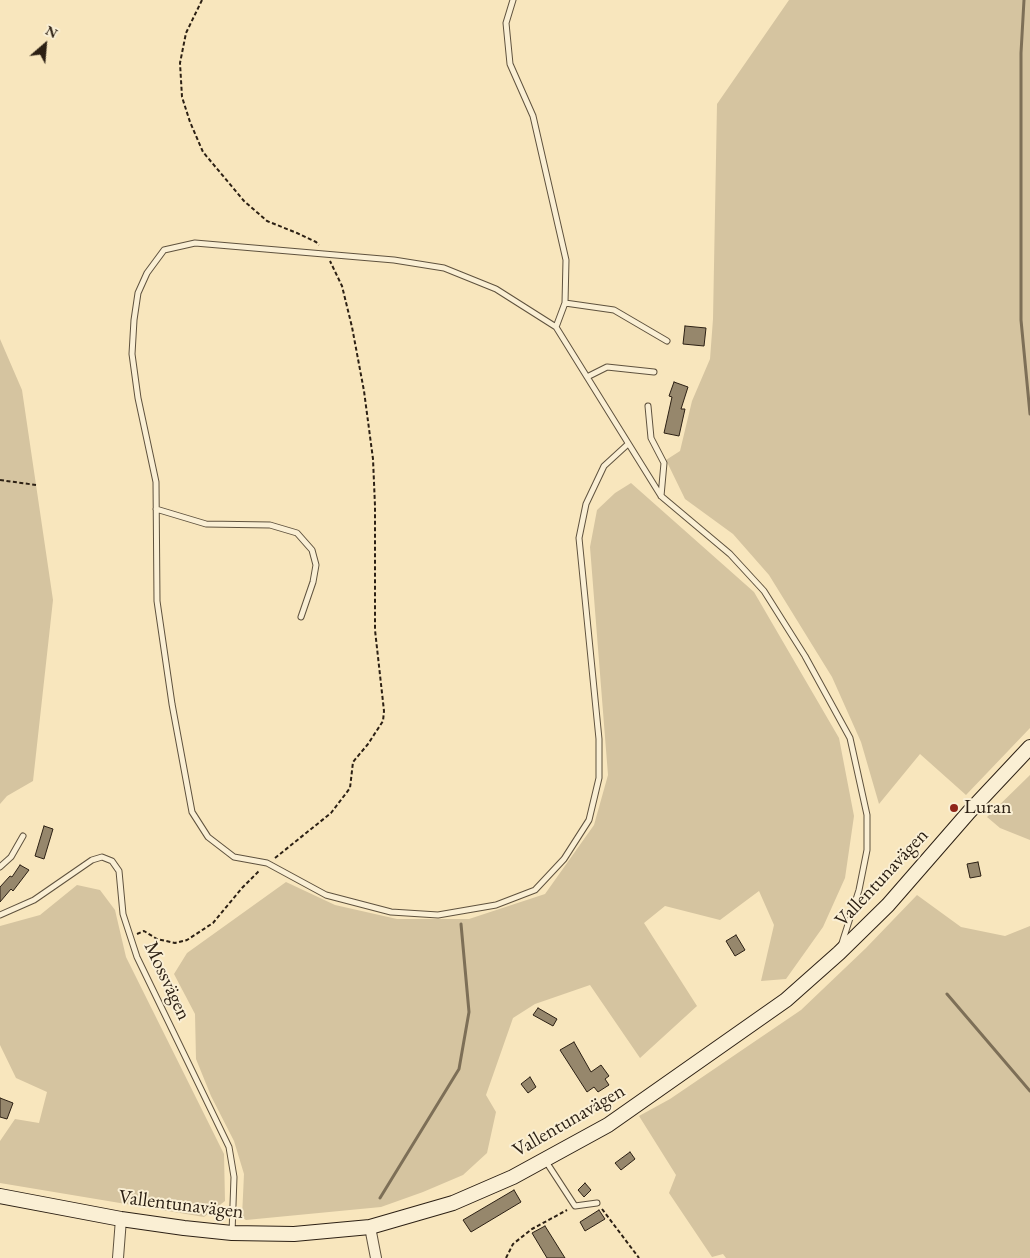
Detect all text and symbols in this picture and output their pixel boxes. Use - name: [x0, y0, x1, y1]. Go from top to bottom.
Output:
- north arrow: [20, 20, 70, 70]
- text: N: [43, 21, 61, 42]
- place label: Luran: [964, 796, 1011, 820]
- marker: Luran: [948, 802, 960, 814]
- street label: Vallentunavägen: [830, 824, 934, 932]
- street label: Mossvägen: [138, 938, 196, 1024]
- street label: Vallentunavägen: [509, 1079, 629, 1163]
- street label: Vallentunavägen: [117, 1185, 245, 1225]

